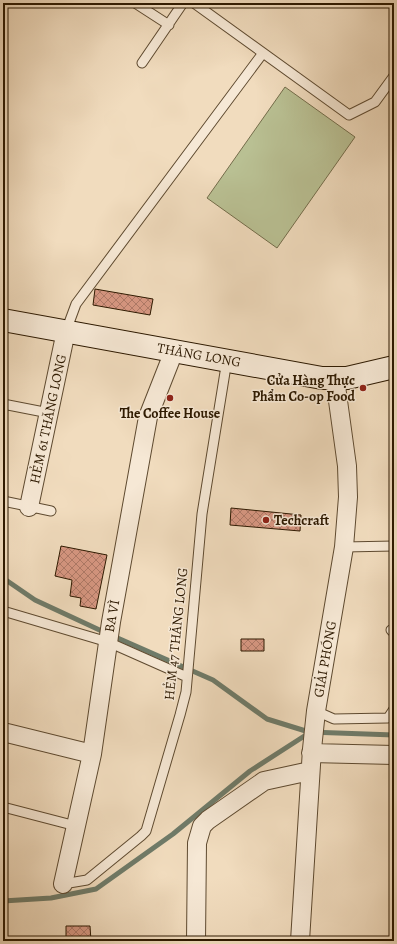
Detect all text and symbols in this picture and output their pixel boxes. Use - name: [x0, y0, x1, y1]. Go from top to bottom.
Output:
- street label: THĂNG LONG: [156, 338, 242, 372]
- street label: HẺM 61 THĂNG LONG: [25, 352, 71, 486]
- place label: Cửa Hàng Thực Phẩm Co-op Food: [252, 371, 355, 406]
- marker: Cửa Hàng Thực Phẩm Co-op Food: [358, 383, 368, 393]
- marker: The Coffee House: [165, 393, 175, 403]
- place label: The Coffee House: [120, 404, 221, 423]
- place label: Techcraft: [274, 511, 329, 530]
- marker: Techcraft: [261, 515, 271, 525]
- street label: HẺM 47 THĂNG LONG: [160, 567, 192, 701]
- street label: BA VÌ: [100, 598, 124, 634]
- street label: GIẢI PHÓNG: [309, 619, 341, 699]

